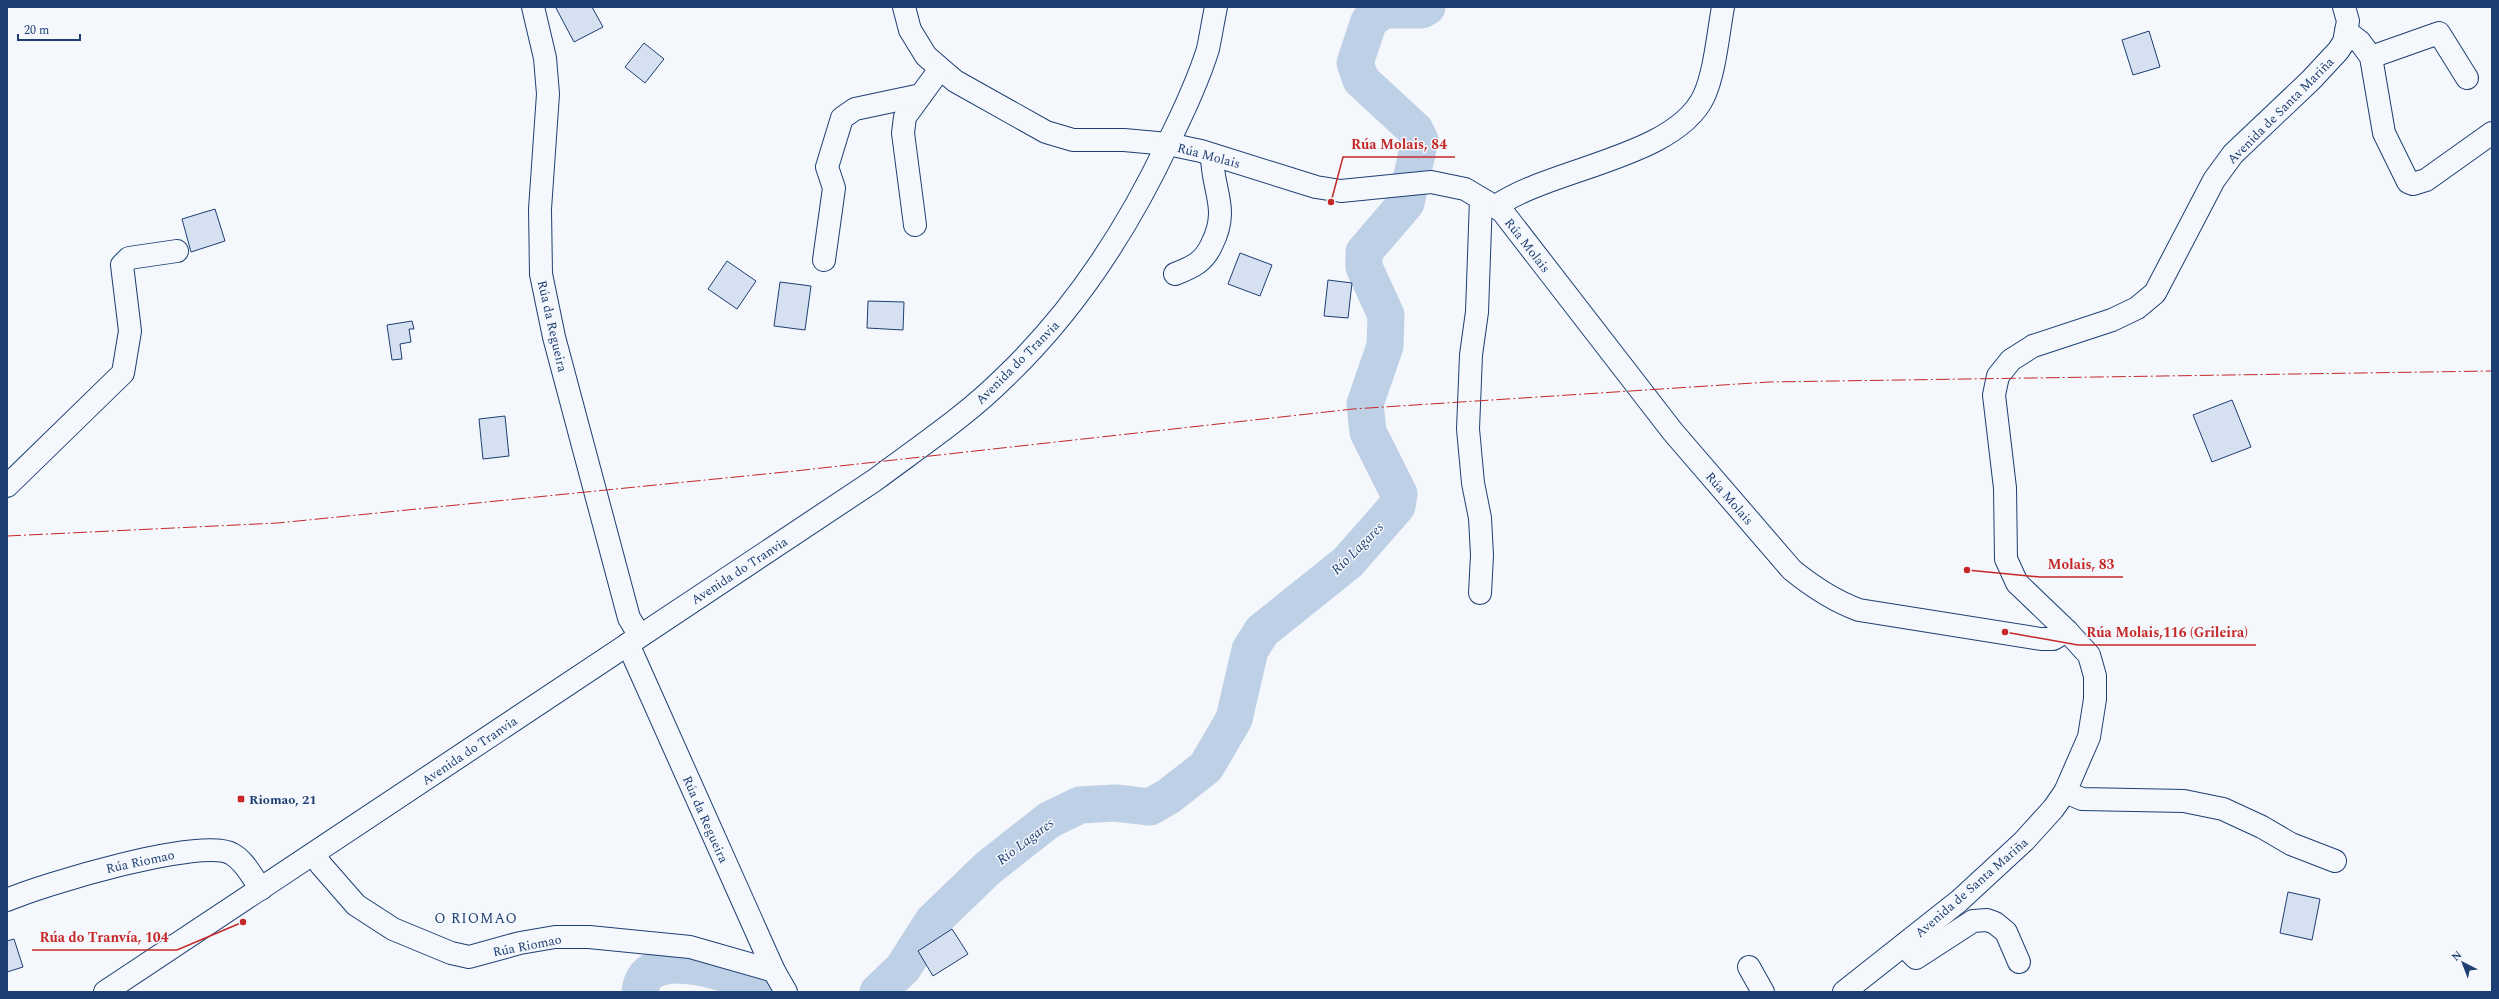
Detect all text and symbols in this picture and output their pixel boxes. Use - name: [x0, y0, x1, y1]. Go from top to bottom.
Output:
- scale bar: [18, 16, 80, 42]
- text: 20 m: [24, 21, 49, 40]
- street label: Avenida de Santa Mariña: [2223, 52, 2339, 169]
- callout: Rúa Molais, 84: [1343, 131, 1455, 157]
- text: Rúa Molais, 84: [1351, 134, 1447, 155]
- street label: Rúa Molais: [1175, 138, 1243, 174]
- street label: Rúa Molais: [1499, 214, 1555, 277]
- street label: Rúa da Regueira: [532, 278, 572, 375]
- street label: Avenida do Tranvia: [971, 316, 1065, 409]
- street label: Rúa Molais: [1700, 468, 1758, 530]
- water label: Río Lagares: [1326, 517, 1389, 580]
- street label: Avenida do Tranvia: [687, 532, 792, 610]
- callout: Molais, 83: [2040, 551, 2123, 577]
- text: Molais, 83: [2048, 554, 2115, 575]
- callout: Rúa Molais,116 (Grileira): [2078, 619, 2256, 645]
- text: Rúa Molais,116 (Grileira): [2086, 622, 2248, 643]
- street label: Avenida do Tranvia: [418, 711, 522, 790]
- street label: Rúa da Regueira: [677, 773, 734, 867]
- place label: Riomao, 21: [249, 790, 317, 810]
- marker: Riomao, 21: [236, 794, 246, 804]
- water label: Río Lagares: [992, 813, 1058, 870]
- street label: Avenida de Santa Mariña: [1911, 832, 2033, 943]
- street label: Rúa Riomao: [104, 845, 176, 879]
- district label: O RIOMAO: [434, 908, 518, 929]
- callout: Rúa do Tranvía, 104: [32, 924, 177, 950]
- text: Rúa do Tranvía, 104: [39, 927, 169, 948]
- street label: Rúa Riomao: [491, 930, 563, 962]
- north arrow: [2443, 943, 2483, 983]
- text: N: [2448, 947, 2466, 965]

